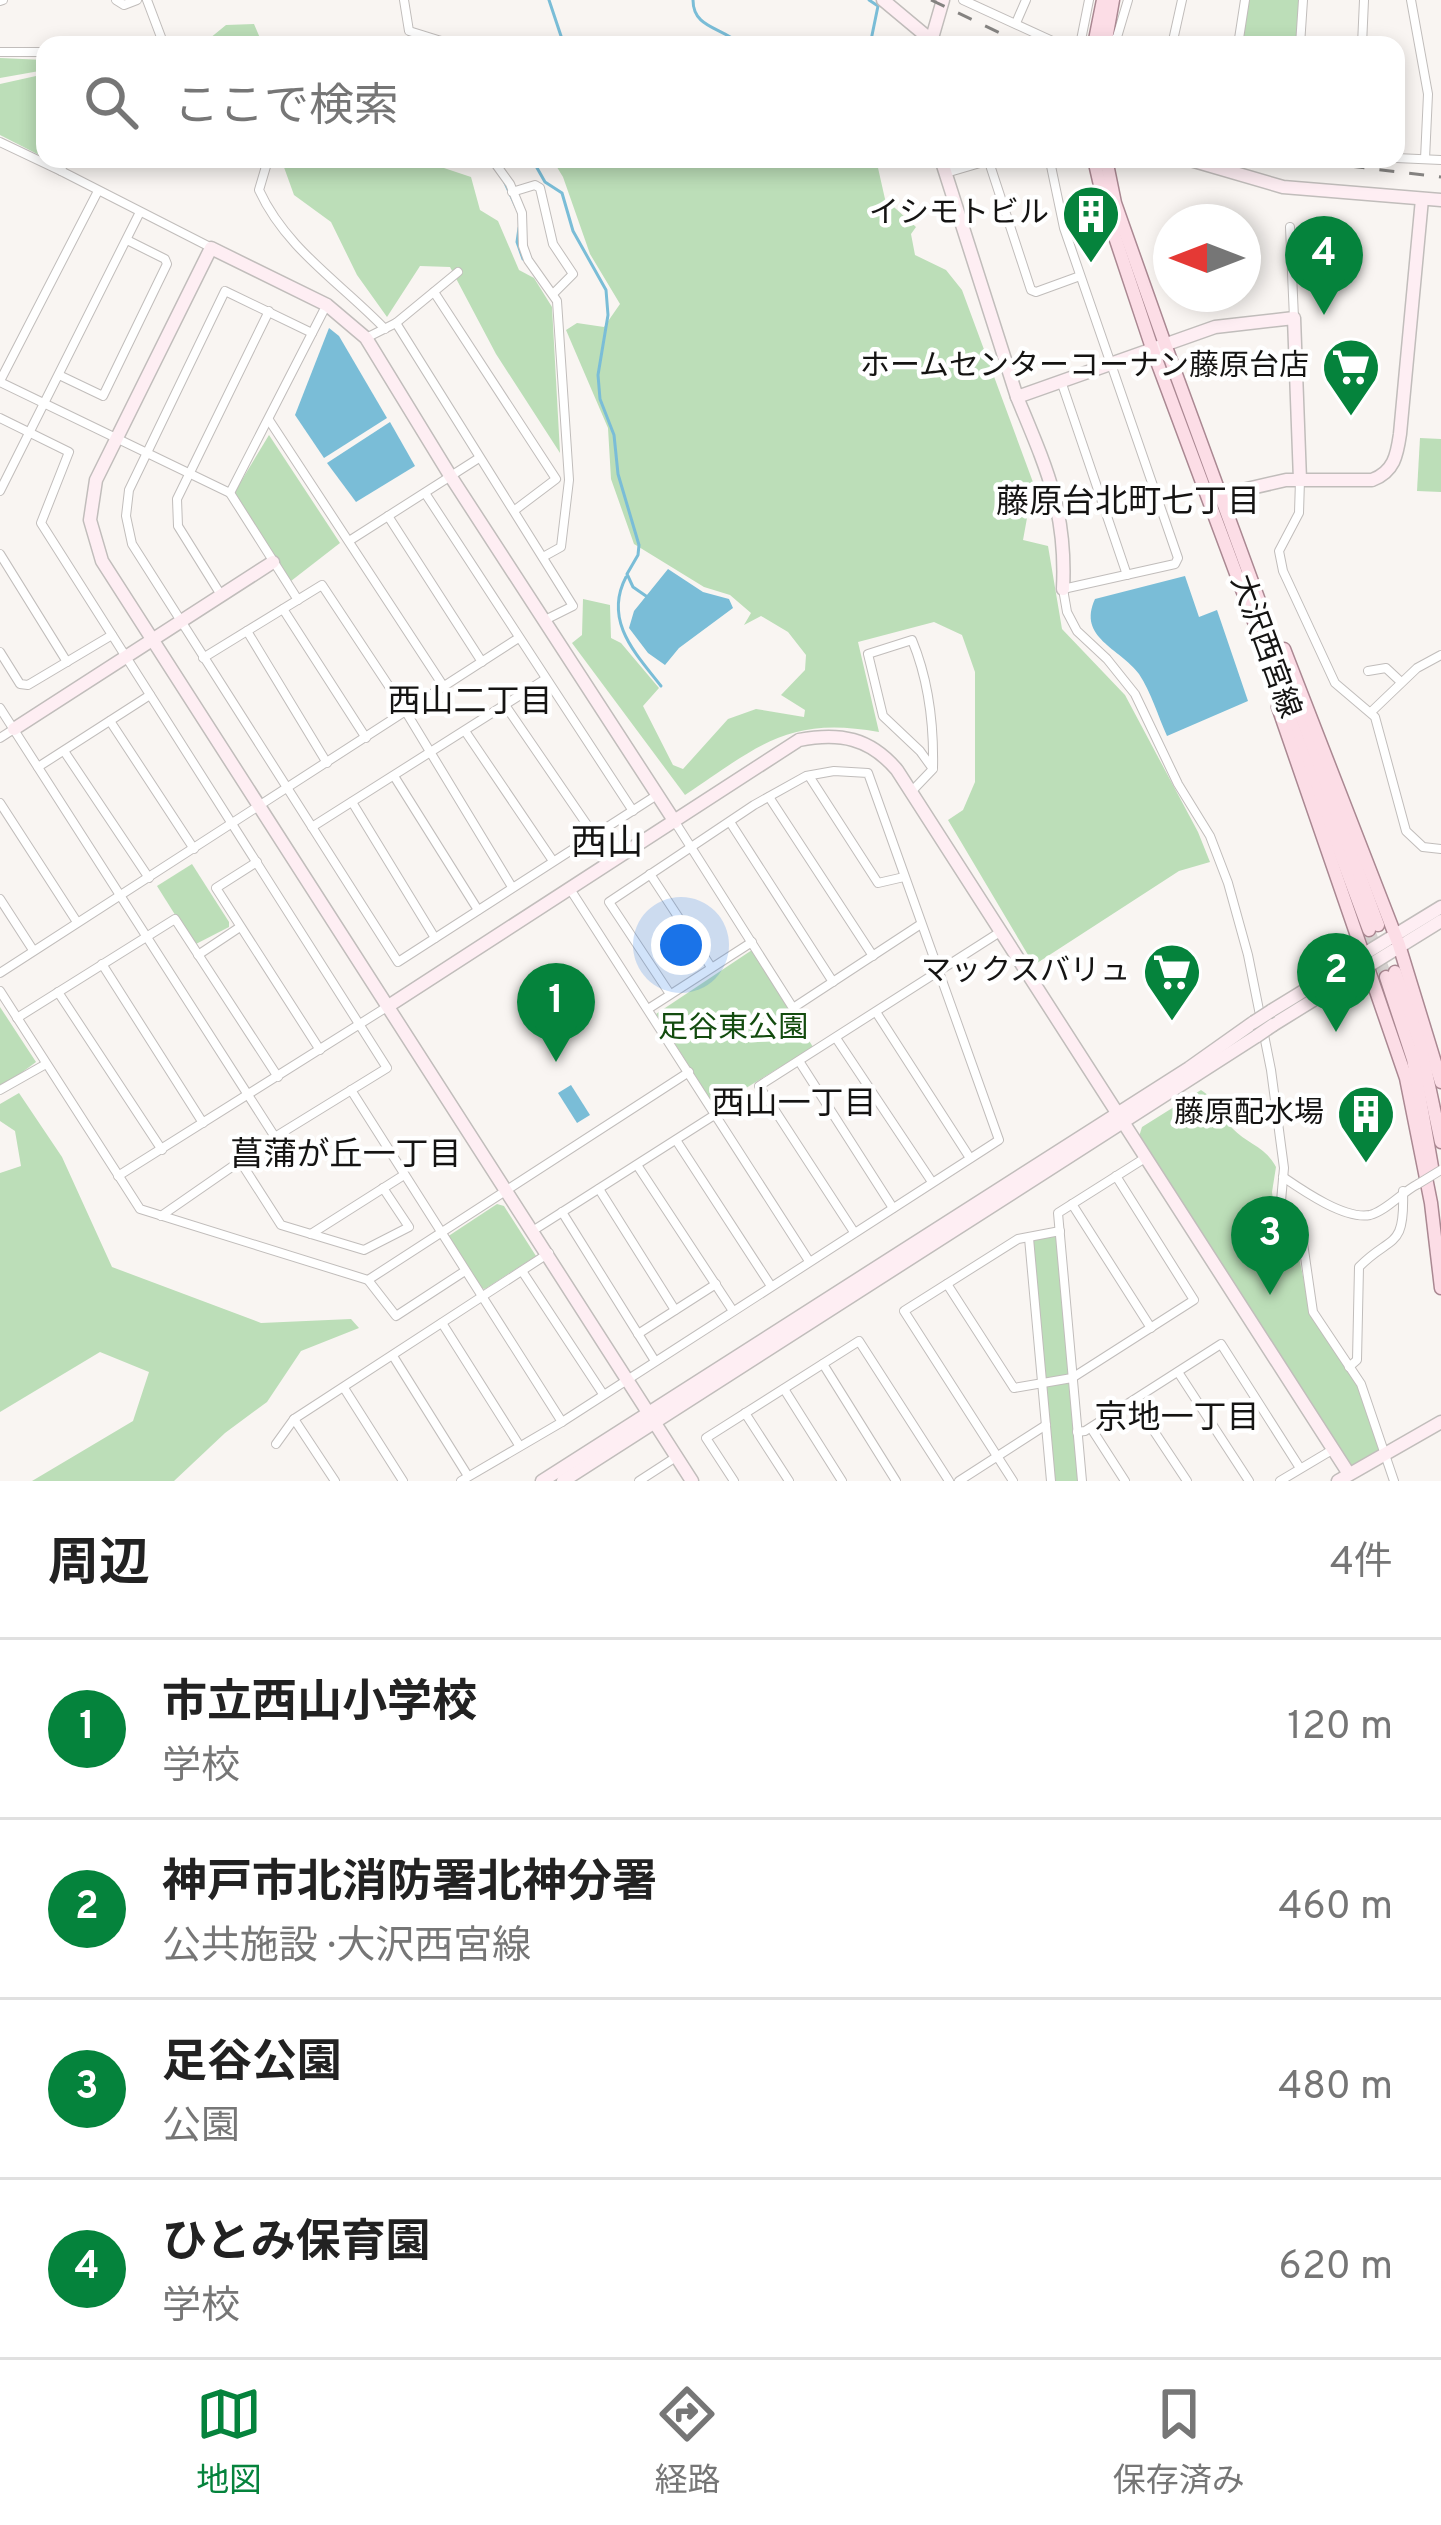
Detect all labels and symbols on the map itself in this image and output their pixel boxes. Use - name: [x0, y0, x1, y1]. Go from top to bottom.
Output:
- building icon: イシモトビル: [1060, 183, 1122, 265]
- place label: イシモトビル: [869, 196, 1049, 233]
- north arrow: [1153, 204, 1261, 312]
- pin: 4: [1285, 216, 1363, 315]
- supermarket icon: ホームセンターコーナン藤原台店: [1320, 336, 1382, 418]
- place label: ホームセンターコーナン藤原台店: [860, 349, 1309, 386]
- district label: 藤原台北町七丁目: [996, 483, 1260, 525]
- street label: 大沢西宮線: [1221, 570, 1307, 724]
- district label: 西山二丁目: [388, 683, 553, 725]
- district label: 西山: [571, 822, 643, 868]
- your location: [651, 915, 711, 975]
- pin: 2: [1297, 933, 1375, 1032]
- supermarket icon: マックスバリュ: [1141, 941, 1203, 1023]
- place label: マックスバリュ: [921, 954, 1130, 991]
- pin: 1: [517, 963, 595, 1062]
- park label: 足谷東公園: [658, 1011, 808, 1048]
- building icon: 藤原配水場: [1335, 1083, 1397, 1165]
- district label: 西山一丁目: [712, 1085, 877, 1127]
- place label: 藤原配水場: [1174, 1096, 1324, 1133]
- district label: 菖蒲が丘一丁目: [231, 1136, 462, 1178]
- pin: 3: [1231, 1196, 1309, 1295]
- district label: 京地一丁目: [1095, 1399, 1260, 1441]

